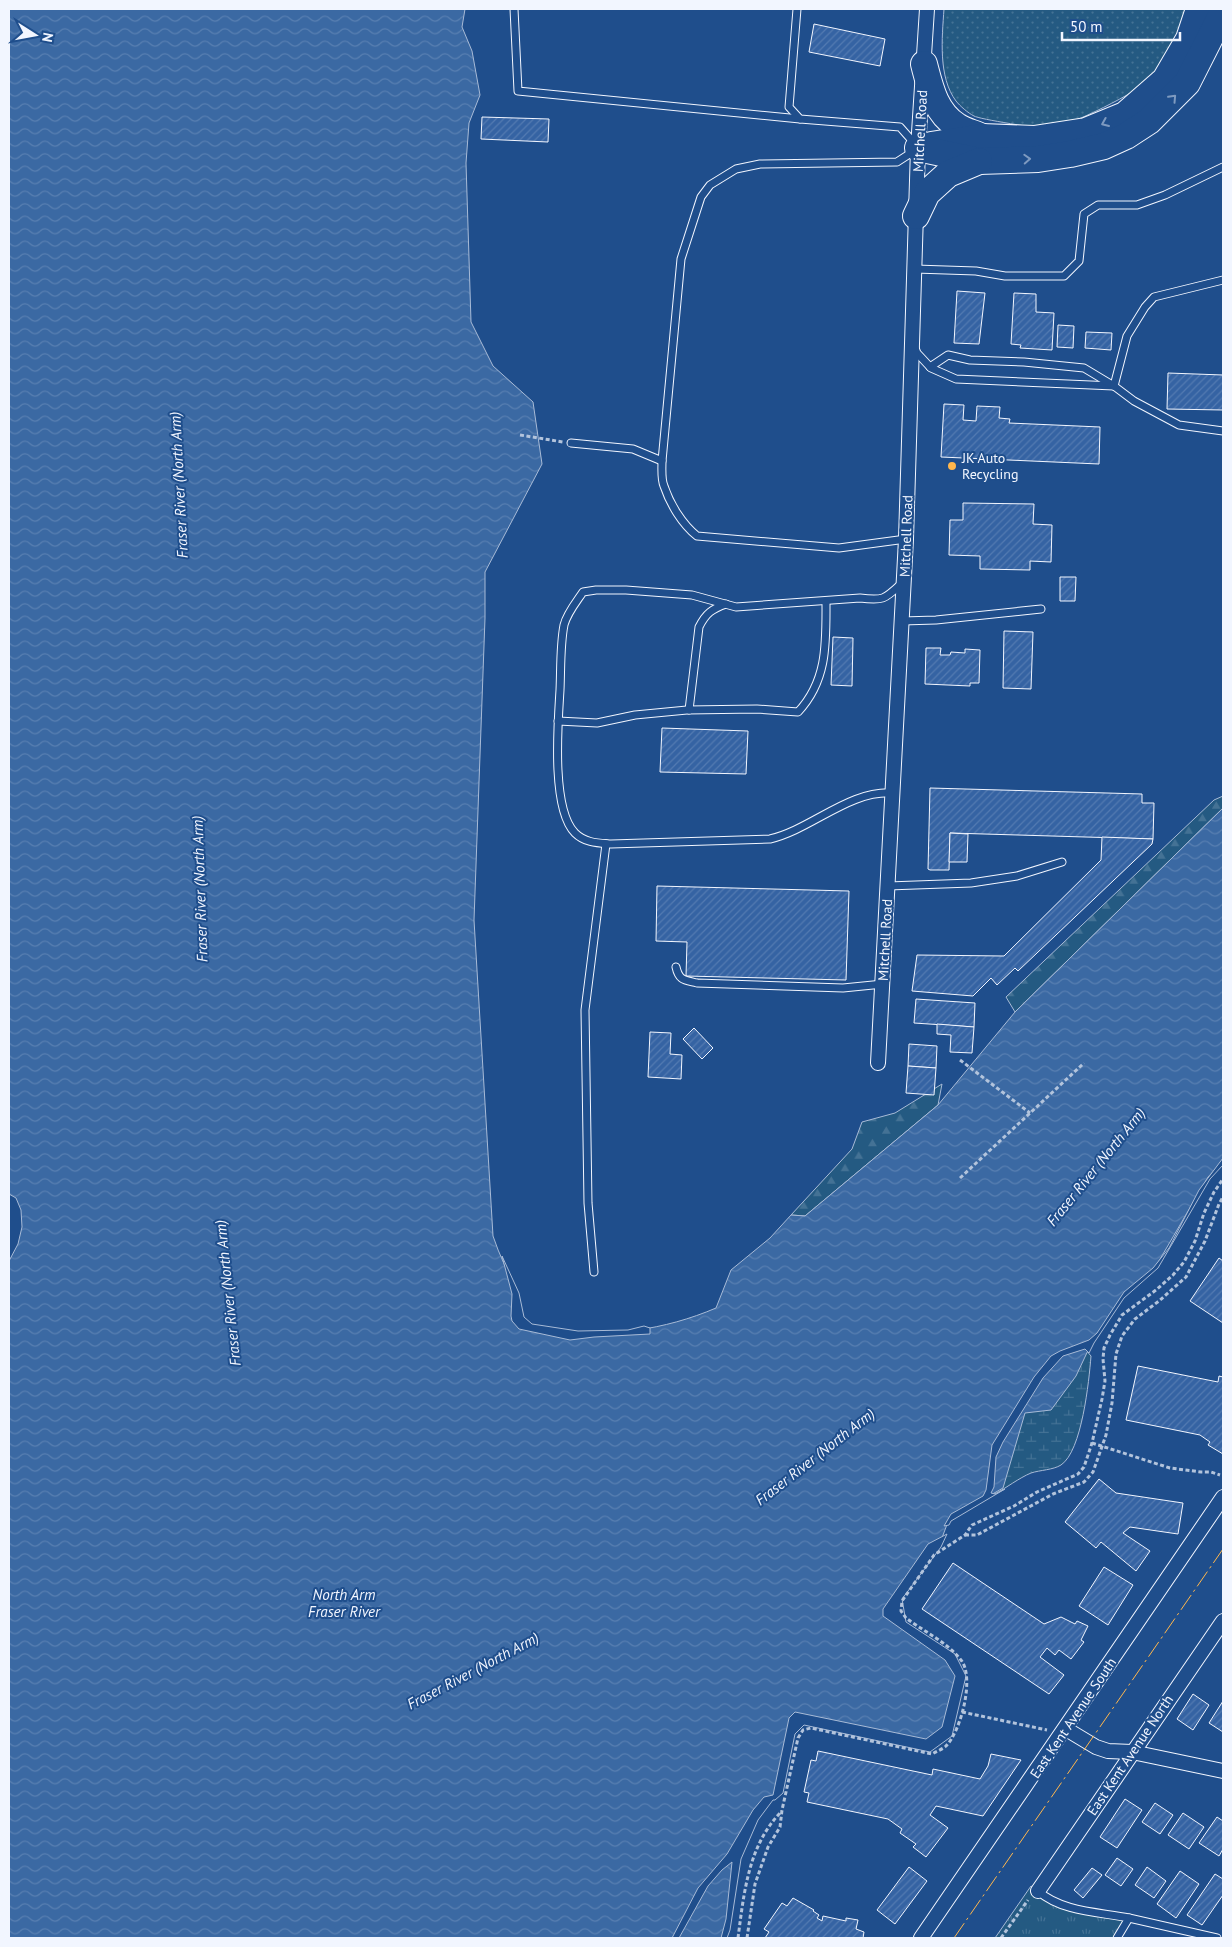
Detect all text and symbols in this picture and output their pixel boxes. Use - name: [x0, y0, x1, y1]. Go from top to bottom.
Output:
- north arrow: [10, 10, 60, 60]
- scale bar: [1062, 10, 1180, 42]
- text: 50 m: [1070, 17, 1103, 36]
- text: N: [38, 31, 57, 44]
- street label: Mitchell Road: [909, 90, 931, 172]
- one-way arrow: [1167, 95, 1176, 104]
- one-way arrow: [1101, 117, 1110, 127]
- one-way arrow: [1024, 154, 1032, 164]
- water label: Fraser River (North Arm): [165, 411, 192, 559]
- place label: JK Auto Recycling: [961, 449, 1018, 483]
- marker: JK Auto Recycling: [946, 460, 958, 472]
- street label: Mitchell Road: [896, 495, 916, 577]
- water label: Fraser River (North Arm): [187, 815, 212, 963]
- street label: Mitchell Road: [874, 899, 896, 981]
- water label: Fraser River (North Arm): [1042, 1104, 1149, 1230]
- water label: Fraser River (North Arm): [210, 1219, 245, 1367]
- water label: Fraser River (North Arm): [751, 1404, 878, 1509]
- water label: North Arm Fraser River: [308, 1585, 381, 1621]
- water label: Fraser River (North Arm): [404, 1628, 542, 1713]
- street label: East Kent Avenue South: [1026, 1654, 1120, 1782]
- street label: East Kent Avenue North: [1083, 1691, 1177, 1819]

